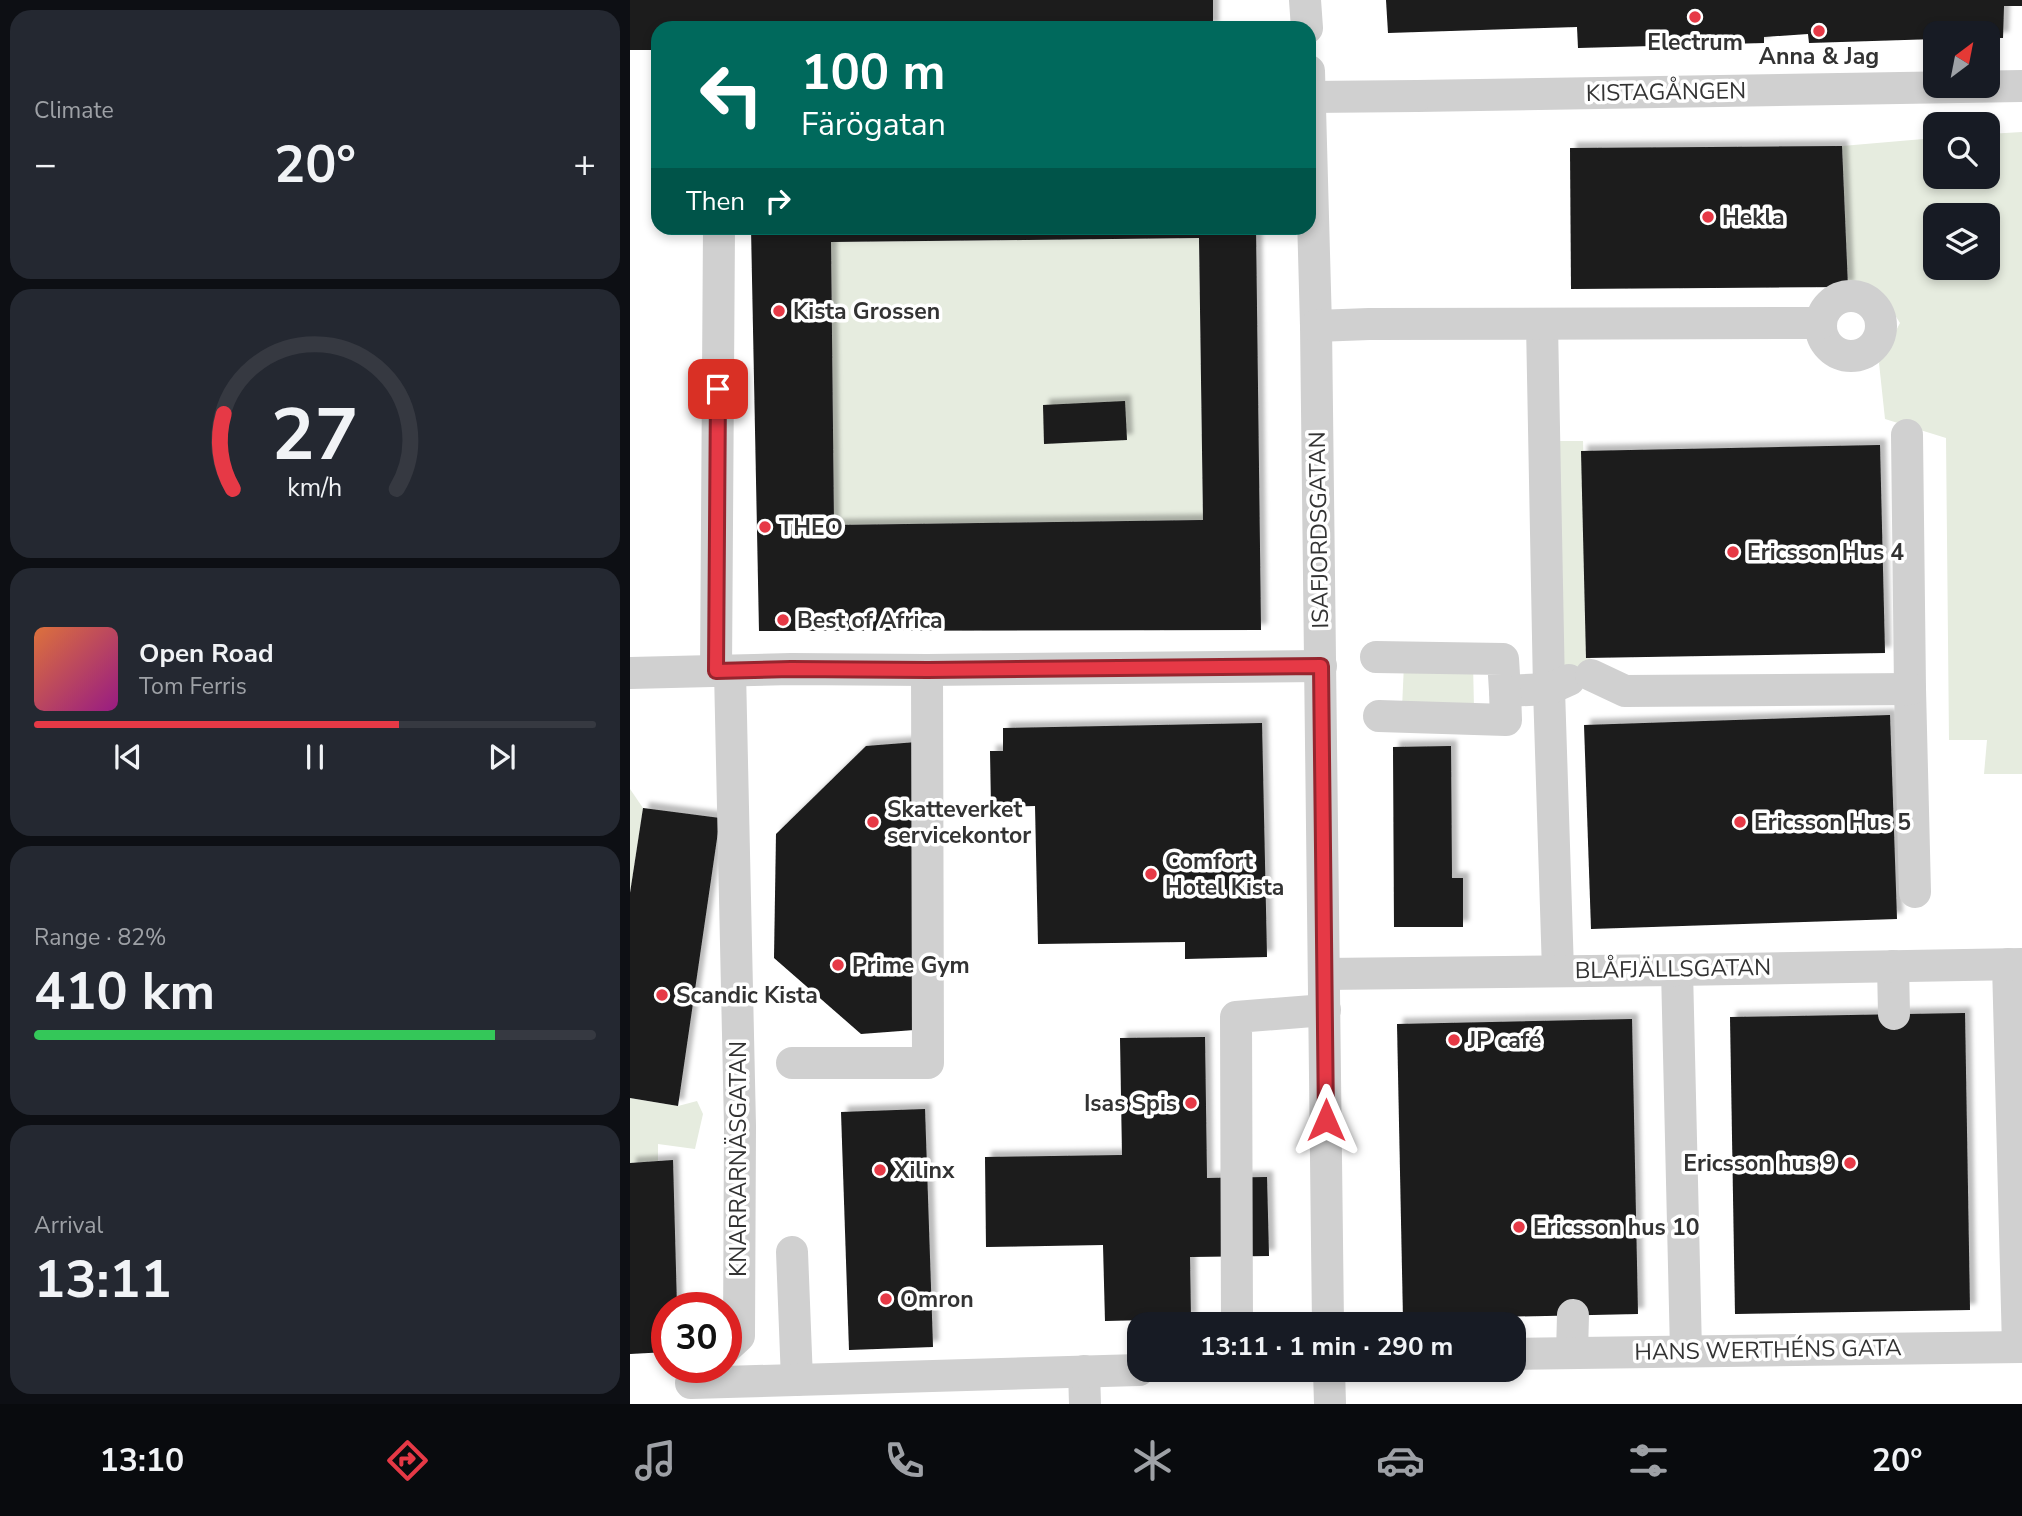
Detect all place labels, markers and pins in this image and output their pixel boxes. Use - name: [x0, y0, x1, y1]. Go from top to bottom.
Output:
- marker: Electrum: [1687, 9, 1703, 25]
- marker: Anna & Jag: [1811, 23, 1827, 39]
- place label: Electrum: [1647, 27, 1743, 58]
- place label: Anna & Jag: [1759, 41, 1879, 72]
- place label: Hekla: [1722, 202, 1785, 233]
- marker: Hekla: [1700, 209, 1716, 225]
- place label: Kista Grossen: [793, 296, 940, 327]
- marker: Kista Grossen: [771, 303, 787, 319]
- pin: [688, 359, 748, 419]
- place label: THEO: [779, 512, 843, 543]
- marker: THEO: [757, 519, 773, 535]
- place label: Ericsson Hus 4: [1747, 537, 1904, 568]
- marker: Ericsson Hus 4: [1725, 544, 1741, 560]
- place label: Best of Africa: [797, 605, 943, 636]
- marker: Best of Africa: [775, 612, 791, 628]
- place label: Skatteverket servicekontor: [887, 794, 1031, 851]
- place label: Ericsson Hus 5: [1754, 807, 1911, 838]
- marker: Skatteverket servicekontor: [865, 814, 881, 830]
- marker: Ericsson Hus 5: [1732, 814, 1748, 830]
- place label: Comfort Hotel Kista: [1165, 846, 1284, 903]
- marker: Comfort Hotel Kista: [1143, 866, 1159, 882]
- place label: Prime Gym: [852, 950, 970, 981]
- marker: Prime Gym: [830, 957, 846, 973]
- place label: Scandic Kista: [676, 980, 818, 1011]
- marker: Scandic Kista: [654, 987, 670, 1003]
- place label: JP café: [1467, 1025, 1541, 1056]
- marker: JP café: [1446, 1032, 1462, 1048]
- place label: Isas Spis: [1084, 1088, 1177, 1119]
- marker: Isas Spis: [1183, 1095, 1199, 1111]
- place label: Ericsson hus 9: [1683, 1148, 1836, 1179]
- place label: Xilinx: [893, 1155, 955, 1186]
- marker: Ericsson hus 9: [1842, 1155, 1858, 1171]
- marker: Xilinx: [872, 1162, 888, 1178]
- place label: Ericsson hus 10: [1533, 1212, 1700, 1243]
- marker: Ericsson hus 10: [1511, 1219, 1527, 1235]
- place label: Omron: [900, 1284, 974, 1315]
- marker: Omron: [878, 1291, 894, 1307]

